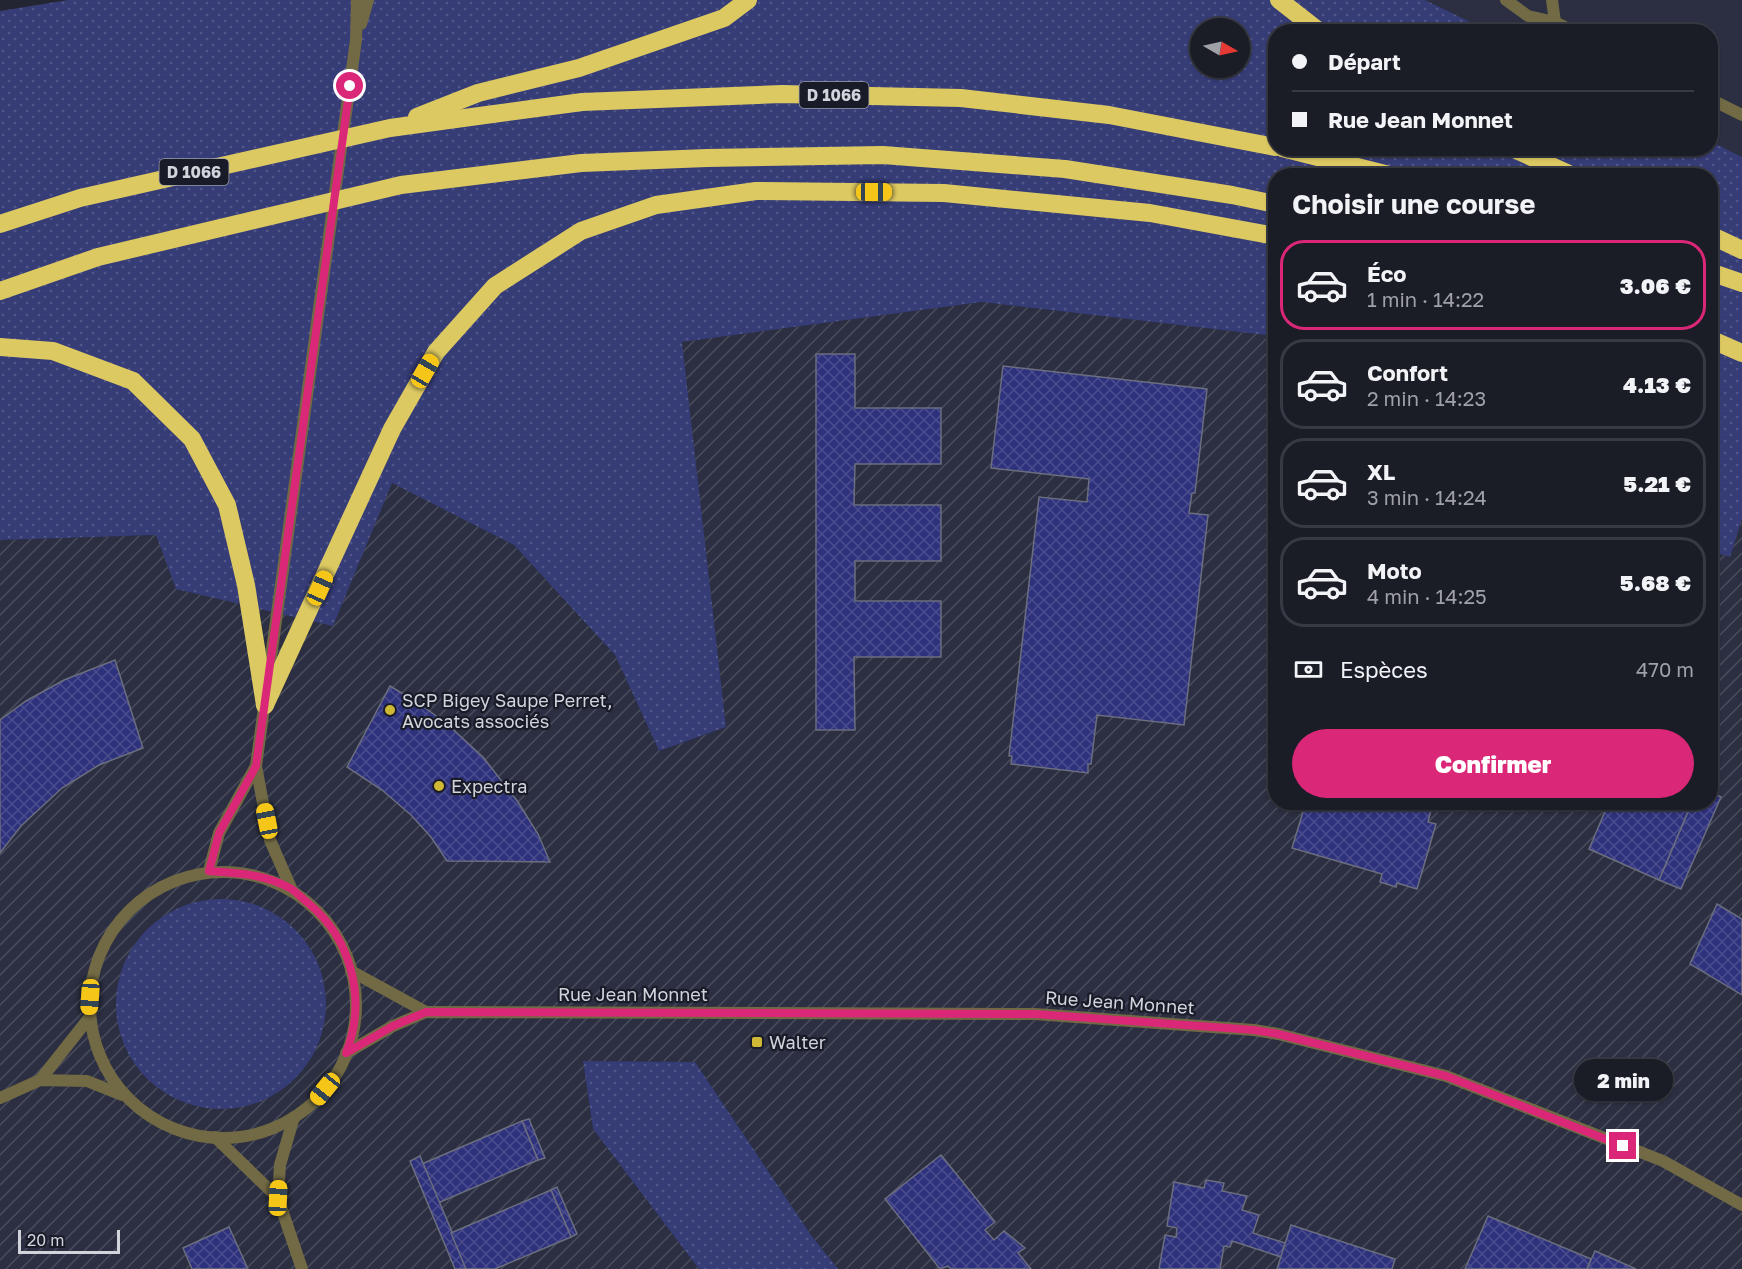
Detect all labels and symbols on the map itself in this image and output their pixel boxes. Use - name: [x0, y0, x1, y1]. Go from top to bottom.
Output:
- north arrow: [1190, 18, 1250, 78]
- route start: [336, 72, 363, 99]
- road number: D 1066: [800, 82, 868, 108]
- road number: D 1066: [160, 159, 228, 185]
- car: [856, 183, 892, 201]
- car: [408, 351, 442, 391]
- car: [304, 568, 336, 608]
- place label: SCP Bigey Saupe Perret, Avocats associés: [402, 689, 613, 732]
- marker: SCP Bigey Saupe Perret, Avocats associés: [383, 703, 397, 717]
- place label: Expectra: [451, 775, 527, 797]
- marker: Expectra: [432, 779, 446, 793]
- car: [255, 802, 279, 840]
- car: [80, 978, 100, 1016]
- street label: Rue Jean Monnet: [558, 983, 708, 1005]
- street label: Rue Jean Monnet: [1044, 986, 1196, 1018]
- place label: Walter: [769, 1031, 826, 1053]
- marker: Walter: [750, 1035, 764, 1049]
- callout: 2 min: [1574, 1059, 1672, 1101]
- car: [307, 1069, 343, 1109]
- route end: [1609, 1132, 1636, 1159]
- car: [268, 1180, 288, 1216]
- scale bar: [18, 1227, 120, 1254]

